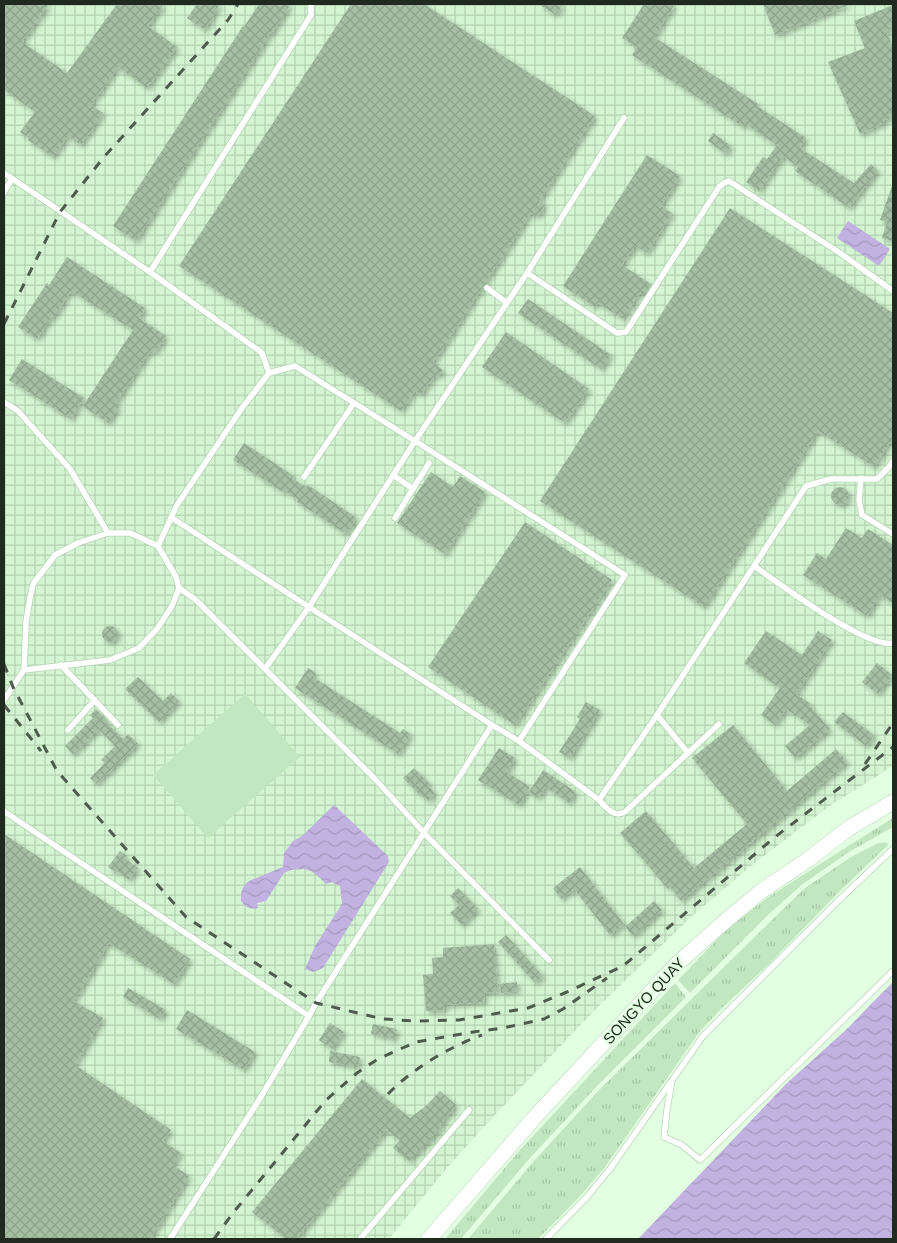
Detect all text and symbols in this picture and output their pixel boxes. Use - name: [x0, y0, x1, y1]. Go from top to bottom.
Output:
- street label: SONGYO QUAY: [599, 954, 688, 1047]

